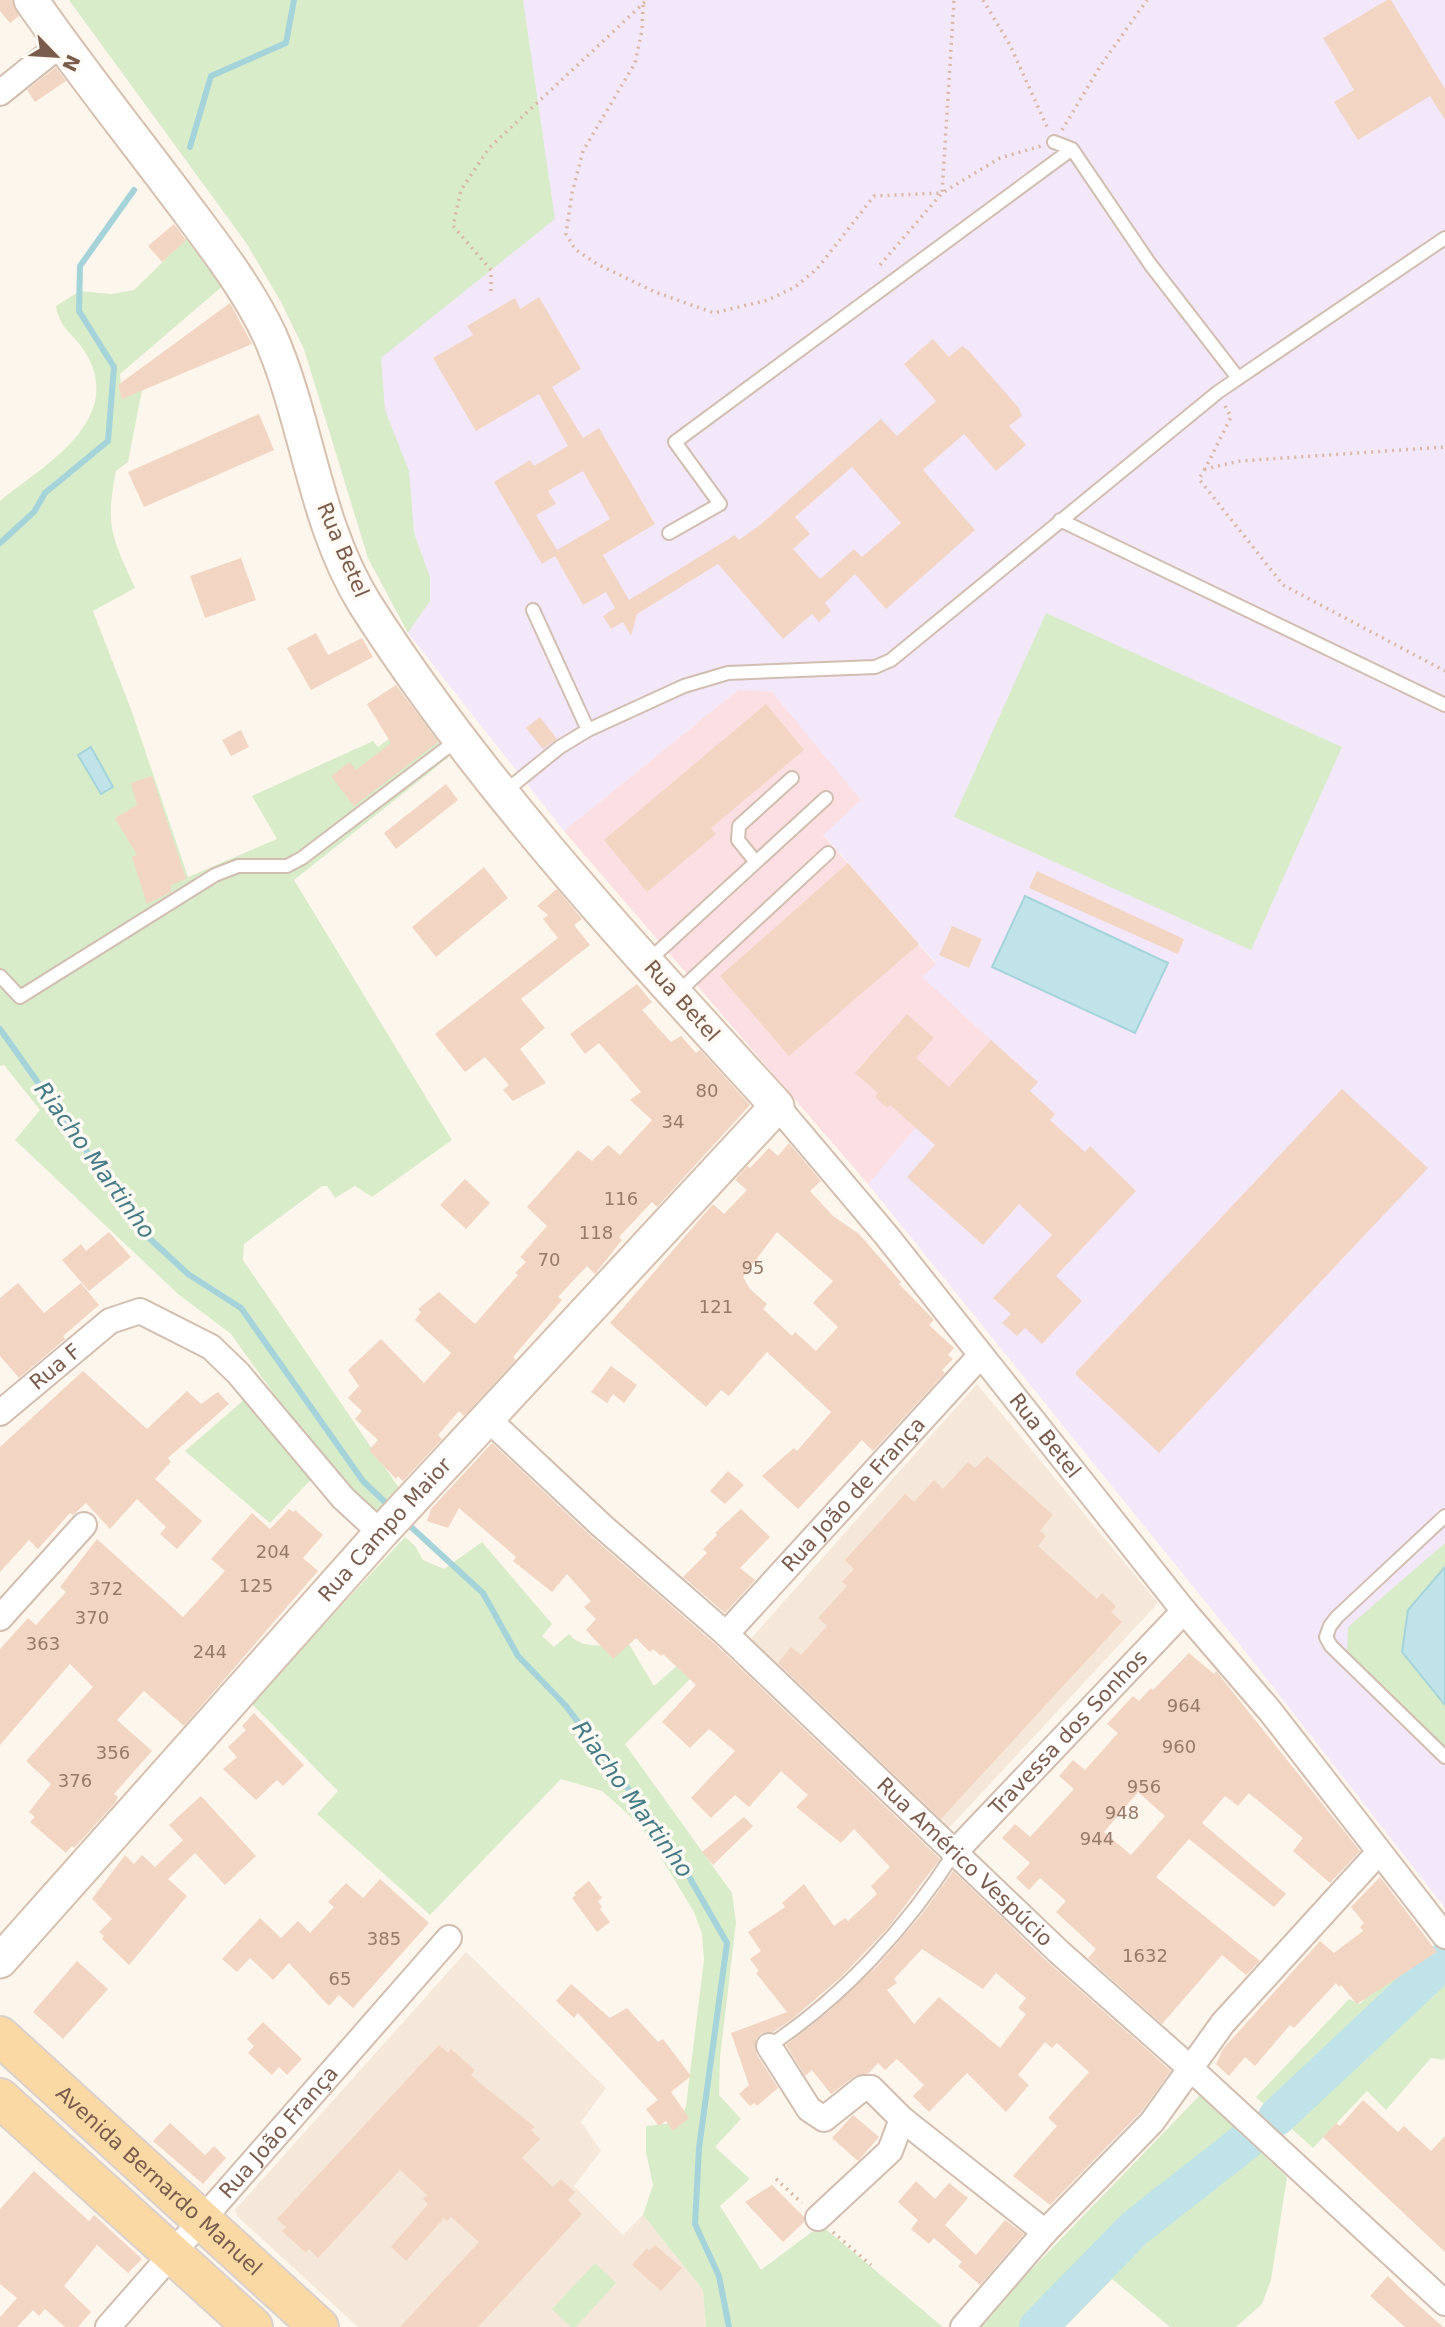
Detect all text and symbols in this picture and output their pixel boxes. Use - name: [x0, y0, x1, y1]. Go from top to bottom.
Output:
- north arrow: [21, 21, 91, 91]
- text: N: [58, 51, 85, 75]
- street label: Rua Betel: [312, 499, 374, 601]
- street label: Rua Betel: [639, 956, 725, 1046]
- water label: Riacho Martinho: [29, 1077, 161, 1243]
- house number: 80: [696, 1080, 718, 1101]
- house number: 34: [662, 1111, 684, 1132]
- house number: 116: [604, 1188, 638, 1209]
- house number: 118: [579, 1222, 613, 1243]
- house number: 70: [538, 1249, 560, 1270]
- house number: 95: [742, 1257, 764, 1278]
- house number: 121: [699, 1296, 733, 1317]
- street label: Rua F: [25, 1339, 85, 1395]
- street label: Rua Betel: [1004, 1389, 1086, 1483]
- street label: Rua João de França: [777, 1412, 930, 1577]
- street label: Rua Campo Maior: [314, 1453, 457, 1607]
- house number: 204: [256, 1541, 290, 1562]
- house number: 125: [239, 1575, 273, 1596]
- house number: 372: [89, 1578, 123, 1599]
- house number: 370: [75, 1607, 109, 1628]
- house number: 363: [26, 1633, 60, 1654]
- house number: 244: [193, 1641, 227, 1662]
- street label: Travessa dos Sonhos: [984, 1645, 1152, 1821]
- house number: 964: [1167, 1695, 1201, 1716]
- water label: Riacho Martinho: [567, 1716, 699, 1882]
- house number: 960: [1162, 1736, 1196, 1757]
- house number: 356: [96, 1742, 130, 1763]
- house number: 376: [58, 1770, 92, 1791]
- street label: Rua Américo Vespúcio: [872, 1773, 1058, 1951]
- house number: 956: [1127, 1776, 1161, 1797]
- house number: 948: [1105, 1802, 1139, 1823]
- house number: 944: [1080, 1828, 1114, 1849]
- house number: 385: [367, 1928, 401, 1949]
- house number: 1632: [1122, 1945, 1168, 1966]
- house number: 65: [329, 1968, 351, 1989]
- street label: Rua João França: [214, 2061, 343, 2203]
- street label: Avenida Bernardo Manuel: [51, 2081, 267, 2281]

